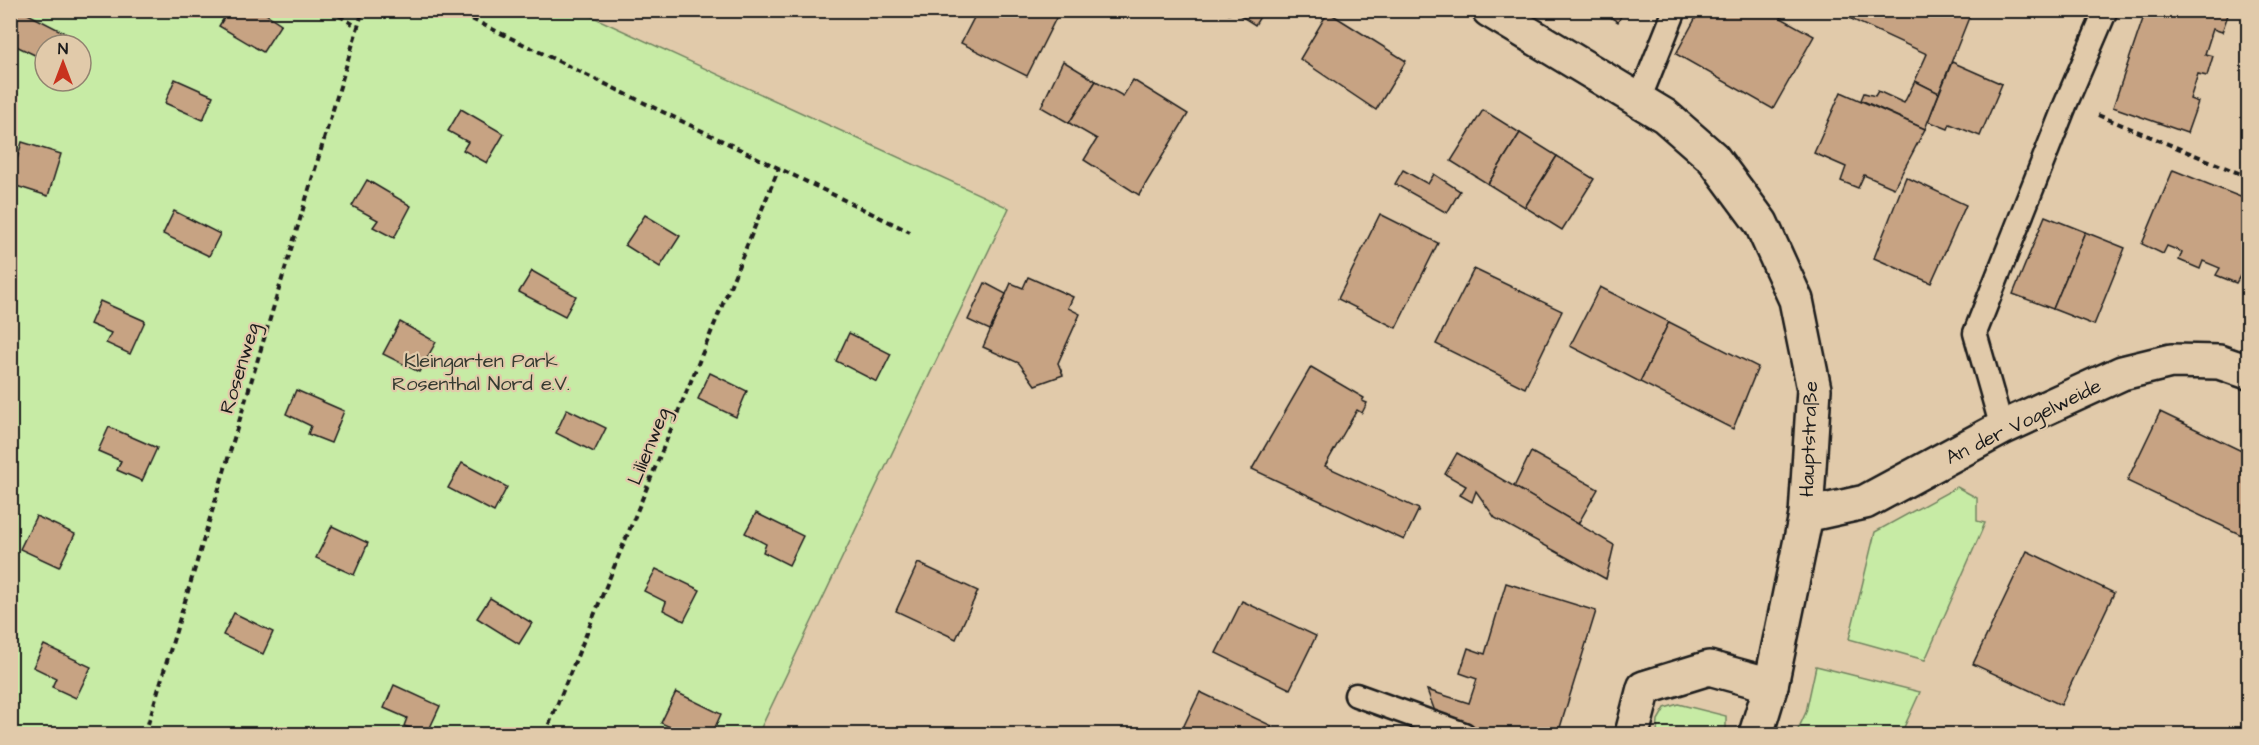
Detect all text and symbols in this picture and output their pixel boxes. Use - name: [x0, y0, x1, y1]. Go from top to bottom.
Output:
- north arrow: [33, 33, 93, 93]
- text: N: [58, 38, 68, 60]
- street label: Rosenweg: [213, 319, 268, 417]
- park label: Kleingarten Park Rosenthal Nord e.V.: [392, 347, 570, 398]
- street label: An der Vogelweide: [1941, 372, 2107, 473]
- street label: Hauptstraße: [1793, 380, 1825, 498]
- street label: Lilienweg: [621, 403, 678, 490]

